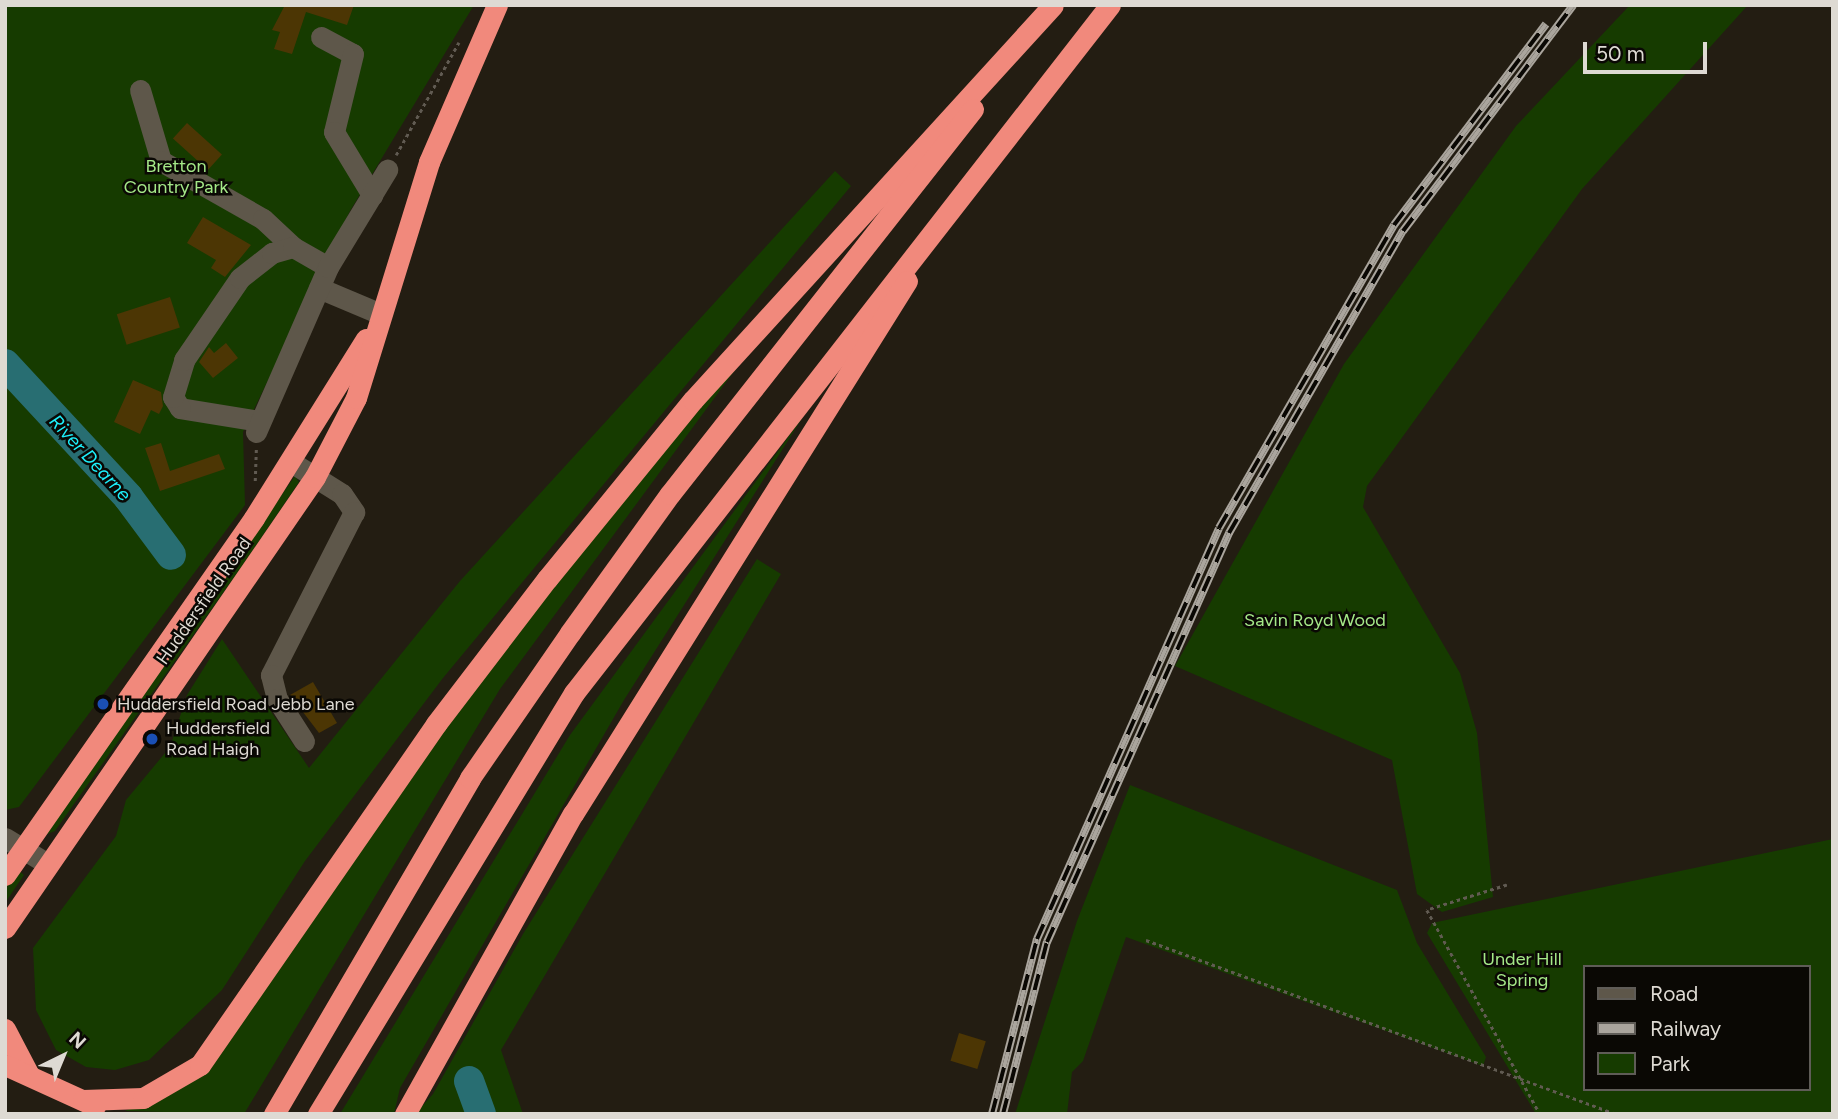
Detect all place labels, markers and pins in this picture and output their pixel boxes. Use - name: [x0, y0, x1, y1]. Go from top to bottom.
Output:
- place label: Huddersfield Road Jebb Lane: [117, 693, 354, 715]
- marker: Huddersfield Road Jebb Lane: [95, 696, 111, 712]
- place label: Huddersfield Road Haigh: [166, 718, 270, 760]
- marker: Huddersfield Road Haigh: [144, 731, 160, 747]

